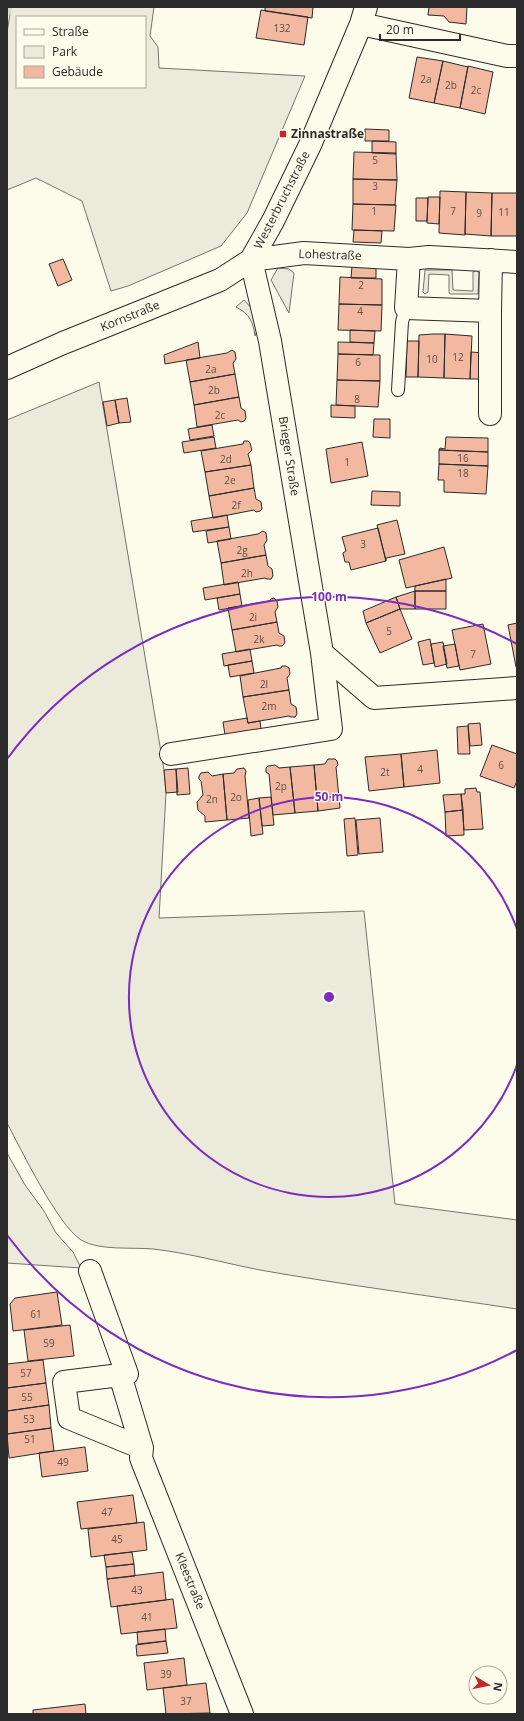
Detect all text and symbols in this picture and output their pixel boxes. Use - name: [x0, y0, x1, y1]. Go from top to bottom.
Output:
- legend: [16, 16, 146, 88]
- scale bar: [380, 16, 460, 42]
- house number: 132: [273, 21, 291, 35]
- text: 20 m: [386, 21, 414, 38]
- text: Straße: [52, 23, 89, 40]
- text: Park: [52, 43, 78, 60]
- text: Gebäude: [52, 63, 103, 80]
- house number: 2a: [420, 72, 432, 86]
- house number: 2b: [445, 78, 457, 92]
- house number: 2c: [471, 83, 481, 97]
- place label: Zinnastraße: [291, 125, 364, 142]
- marker: Zinnastraße: [278, 129, 288, 139]
- street label: Westerbruchstraße: [249, 148, 314, 252]
- house number: 5: [372, 153, 378, 167]
- house number: 3: [372, 179, 378, 193]
- house number: 1: [371, 204, 377, 218]
- house number: 7: [450, 204, 456, 218]
- house number: 11: [498, 205, 510, 219]
- house number: 9: [476, 206, 482, 220]
- street label: Lohestraße: [298, 245, 362, 264]
- house number: 2: [358, 278, 364, 292]
- street label: Kornstraße: [98, 296, 162, 335]
- house number: 4: [357, 304, 363, 318]
- house number: 12: [452, 350, 464, 364]
- house number: 10: [426, 352, 438, 366]
- house number: 6: [355, 355, 361, 369]
- house number: 2a: [205, 362, 217, 376]
- house number: 2b: [208, 383, 220, 397]
- house number: 8: [354, 392, 360, 406]
- house number: 2c: [215, 408, 225, 422]
- street label: Brieger Straße: [275, 415, 304, 497]
- house number: 16: [457, 451, 469, 465]
- house number: 2d: [220, 452, 232, 466]
- house number: 1: [344, 455, 350, 469]
- house number: 18: [457, 466, 469, 480]
- house number: 2e: [224, 473, 236, 487]
- house number: 2f: [231, 498, 241, 512]
- house number: 3: [360, 537, 366, 551]
- house number: 2g: [236, 543, 248, 557]
- house number: 2h: [241, 566, 253, 580]
- text: 100 m: [311, 588, 347, 605]
- house number: 2i: [249, 610, 257, 624]
- house number: 5: [386, 624, 392, 638]
- house number: 2k: [254, 632, 265, 646]
- house number: 7: [470, 647, 476, 661]
- house number: 2l: [260, 677, 268, 691]
- house number: 2m: [262, 699, 276, 713]
- house number: 6: [498, 758, 504, 772]
- house number: 4: [417, 762, 423, 776]
- house number: 2t: [380, 765, 390, 779]
- house number: 2p: [275, 779, 287, 793]
- text: 50 m: [315, 788, 343, 805]
- house number: 2o: [230, 790, 242, 804]
- house number: 2n: [206, 792, 218, 806]
- centre of rings: [322, 990, 336, 1004]
- house number: 61: [30, 1307, 42, 1321]
- house number: 59: [43, 1336, 55, 1350]
- house number: 57: [20, 1366, 32, 1380]
- house number: 55: [21, 1390, 33, 1404]
- house number: 53: [23, 1412, 35, 1426]
- house number: 51: [24, 1432, 36, 1446]
- house number: 49: [57, 1455, 69, 1469]
- house number: 47: [101, 1505, 113, 1519]
- house number: 45: [111, 1532, 123, 1546]
- street label: Kleestraße: [171, 1550, 210, 1612]
- house number: 43: [131, 1583, 143, 1597]
- house number: 41: [141, 1610, 153, 1624]
- north arrow: [468, 1665, 508, 1705]
- house number: 39: [160, 1667, 172, 1681]
- text: N: [490, 1681, 507, 1693]
- house number: 37: [180, 1694, 192, 1708]

